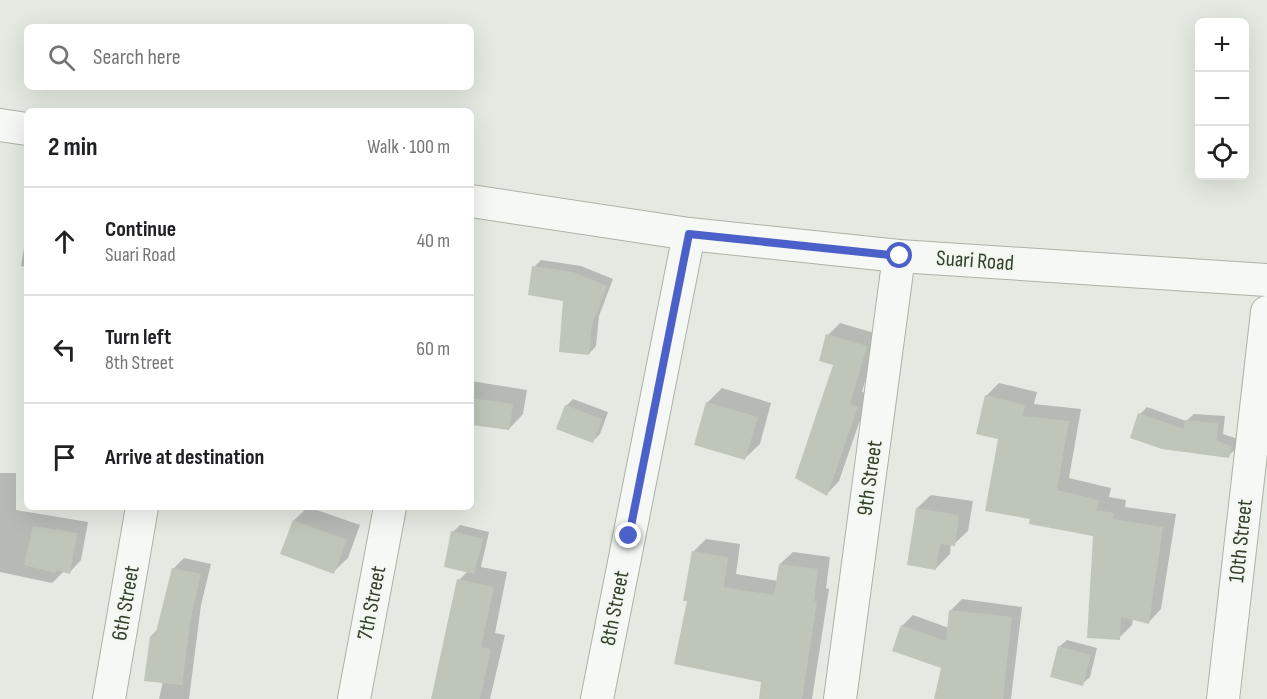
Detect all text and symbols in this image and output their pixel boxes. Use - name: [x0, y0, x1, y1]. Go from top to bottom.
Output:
- map controls: [1195, 18, 1249, 180]
- button: +: [1195, 18, 1249, 72]
- search box: [24, 24, 474, 90]
- icon: search: [45, 41, 78, 74]
- text: Search here: [93, 44, 180, 71]
- button: −: [1195, 72, 1249, 126]
- button: locate: [1195, 126, 1249, 180]
- text: 2 min: [48, 132, 98, 163]
- text: Walk · 100 m: [367, 135, 450, 159]
- text: Continue: [105, 216, 176, 243]
- icon: ahead: [48, 225, 81, 258]
- text: 40 m: [417, 229, 450, 253]
- route start: [886, 242, 912, 268]
- text: Suari Road: [105, 243, 176, 267]
- street label: Suari Road: [935, 245, 1015, 277]
- text: Turn left: [105, 324, 171, 351]
- icon: left: [48, 333, 81, 366]
- text: 60 m: [416, 337, 450, 361]
- text: 8th Street: [105, 351, 174, 375]
- street label: 9th Street: [851, 438, 889, 517]
- icon: arrive: [48, 441, 81, 474]
- text: Arrive at destination: [105, 444, 264, 471]
- street label: 10th Street: [1223, 498, 1259, 584]
- route end: [615, 522, 641, 548]
- street label: 6th Street: [106, 563, 146, 643]
- street label: 7th Street: [352, 563, 392, 642]
- street label: 8th Street: [595, 568, 636, 648]

